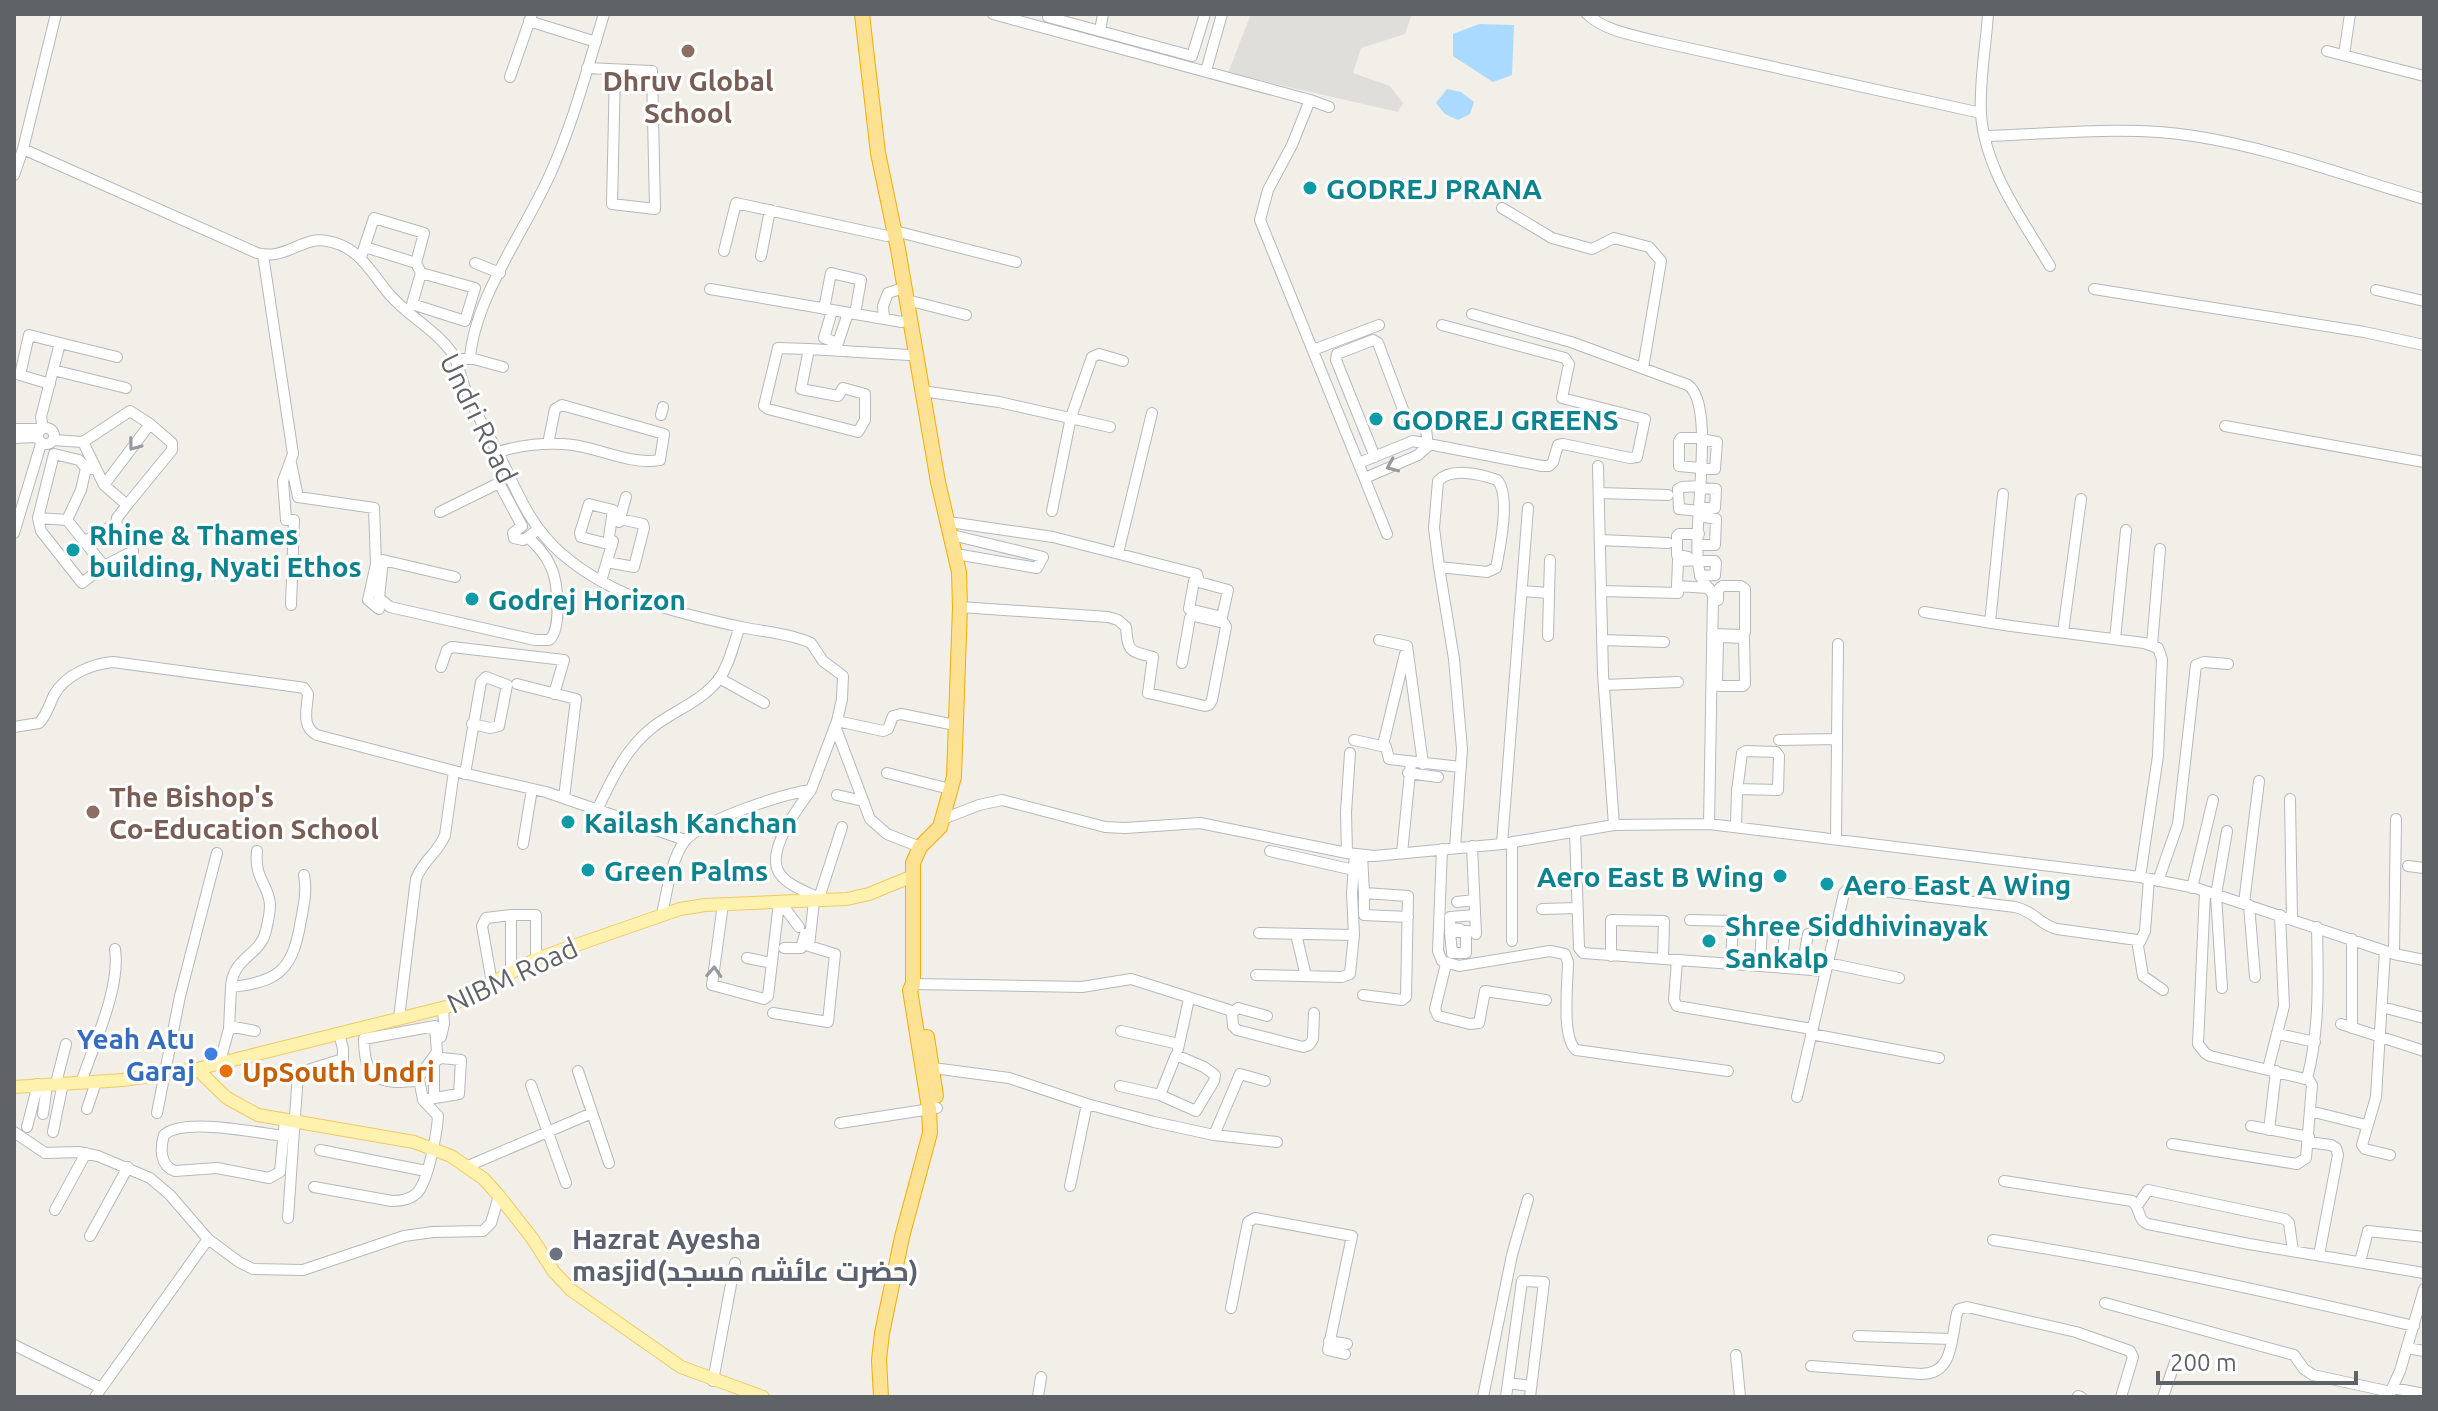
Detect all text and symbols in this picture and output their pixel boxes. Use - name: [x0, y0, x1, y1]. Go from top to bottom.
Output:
- marker: Dhruv Global School: [679, 42, 697, 60]
- place label: Dhruv Global School: [602, 65, 774, 128]
- place label: GODREJ PRANA: [1326, 173, 1542, 204]
- marker: GODREJ PRANA: [1301, 179, 1319, 197]
- street label: Undri Road: [434, 348, 524, 488]
- place label: GODREJ GREENS: [1392, 404, 1619, 435]
- marker: GODREJ GREENS: [1367, 410, 1385, 428]
- one-way arrow: [130, 436, 144, 450]
- one-way arrow: [1385, 457, 1400, 473]
- place label: Rhine & Thames building, Nyati Ethos: [89, 519, 362, 582]
- marker: Rhine & Thames building, Nyati Ethos: [64, 541, 82, 559]
- place label: Godrej Horizon: [488, 584, 686, 615]
- marker: Godrej Horizon: [463, 590, 481, 608]
- place label: The Bishop's Co-Education School: [109, 781, 379, 844]
- marker: The Bishop's Co-Education School: [84, 803, 102, 821]
- place label: Kailash Kanchan: [584, 807, 797, 838]
- marker: Kailash Kanchan: [559, 813, 577, 831]
- place label: Green Palms: [604, 855, 768, 886]
- marker: Green Palms: [579, 861, 597, 879]
- place label: Aero East B Wing: [1537, 861, 1764, 892]
- marker: Aero East B Wing: [1771, 867, 1789, 885]
- place label: Aero East A Wing: [1843, 869, 2071, 900]
- marker: Aero East A Wing: [1818, 875, 1836, 893]
- place label: Shree Siddhivinayak Sankalp: [1725, 910, 1988, 973]
- street label: NIBM Road: [442, 931, 582, 1019]
- marker: Shree Siddhivinayak Sankalp: [1700, 932, 1718, 950]
- one-way arrow: [706, 966, 723, 978]
- place label: Yeah Atu Garaj: [77, 1023, 195, 1086]
- marker: Yeah Atu Garaj: [202, 1045, 220, 1063]
- place label: UpSouth Undri: [242, 1056, 435, 1087]
- marker: UpSouth Undri: [217, 1062, 235, 1080]
- place label: Hazrat Ayesha masjid(حضرت عائشہ مسجد): [572, 1223, 919, 1288]
- marker: Hazrat Ayesha masjid(حضرت عائشہ مسجد): [547, 1245, 565, 1263]
- scale bar: [2158, 1335, 2356, 1385]
- text: 200 m: [2170, 1349, 2237, 1376]

